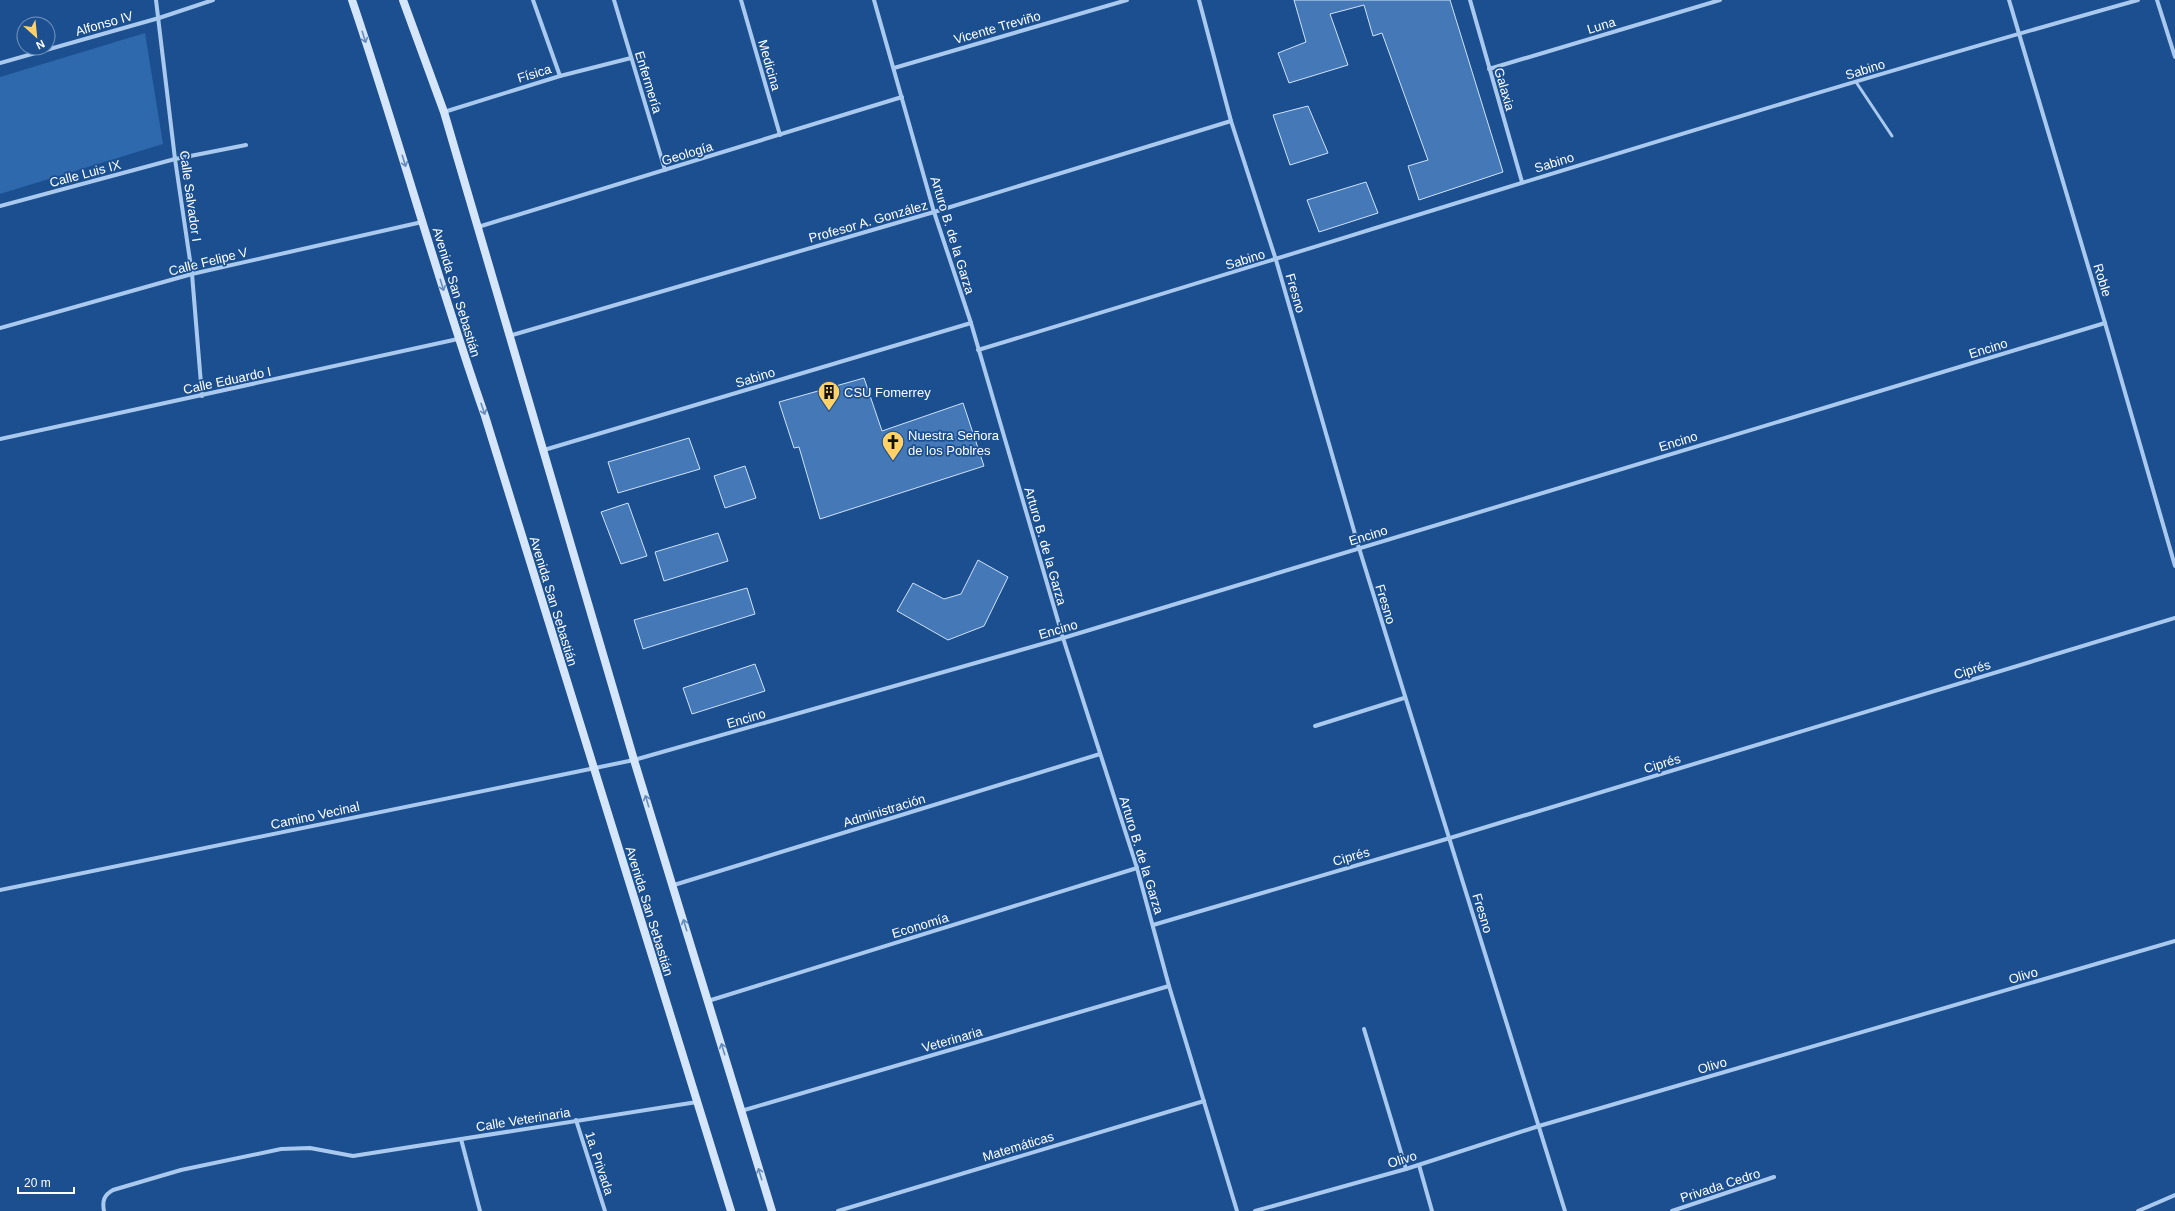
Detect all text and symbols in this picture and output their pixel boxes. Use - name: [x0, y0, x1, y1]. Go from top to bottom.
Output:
- street label: Alfonso IV: [74, 8, 135, 39]
- street label: Vicente Treviño: [952, 8, 1042, 47]
- street label: Luna: [1585, 14, 1618, 37]
- north arrow: [16, 16, 56, 56]
- one-way arrow: [361, 30, 368, 43]
- text: N: [34, 38, 47, 52]
- street label: Medicina: [755, 38, 784, 93]
- street label: Enfermería: [632, 49, 665, 116]
- street label: Sabino: [1844, 56, 1887, 83]
- street label: Física: [515, 61, 554, 86]
- street label: Galaxia: [1491, 66, 1518, 113]
- street label: Geología: [660, 138, 715, 168]
- street label: Sabino: [1533, 149, 1576, 176]
- street label: Calle Salvador I: [177, 150, 204, 243]
- one-way arrow: [401, 154, 408, 167]
- street label: Calle Luis IX: [48, 157, 123, 190]
- street label: Arturo B. de la Garza: [927, 175, 978, 296]
- street label: Profesor A. González: [807, 197, 929, 246]
- street label: Avenida San Sebastián: [430, 225, 483, 359]
- street label: Calle Felipe V: [167, 244, 250, 279]
- street label: Sabino: [1224, 246, 1267, 273]
- street label: Roble: [2090, 262, 2115, 299]
- street label: Fresno: [1283, 272, 1308, 315]
- one-way arrow: [439, 278, 446, 291]
- street label: Encino: [1967, 335, 2009, 361]
- street label: Calle Eduardo I: [182, 364, 272, 397]
- street label: Sabino: [734, 364, 777, 391]
- building icon: CSU Fomerrey: [816, 379, 842, 412]
- place label: CSU Fomerrey: [844, 385, 931, 400]
- one-way arrow: [479, 402, 487, 414]
- place label: Nuestra Señora de los Poblres: [908, 428, 1000, 458]
- street label: Encino: [1657, 428, 1699, 454]
- church icon: Nuestra Señora de los Poblres: [880, 429, 906, 462]
- street label: Arturo B. de la Garza: [1021, 485, 1070, 608]
- street label: Encino: [1347, 522, 1389, 548]
- street label: Avenida San Sebastián: [527, 534, 580, 668]
- street label: Fresno: [1372, 583, 1399, 626]
- street label: Encino: [1037, 617, 1079, 642]
- street label: Ciprés: [1952, 657, 1993, 682]
- street label: Encino: [725, 706, 767, 731]
- street label: Ciprés: [1642, 751, 1683, 776]
- street label: Administración: [841, 791, 927, 830]
- one-way arrow: [643, 794, 650, 807]
- street label: Arturo B. de la Garza: [1116, 795, 1167, 916]
- street label: Camino Vecinal: [269, 799, 361, 832]
- street label: Avenida San Sebastián: [623, 844, 676, 978]
- street label: Ciprés: [1331, 844, 1372, 869]
- street label: Fresno: [1469, 892, 1496, 935]
- street label: Economía: [890, 910, 951, 941]
- one-way arrow: [681, 919, 688, 932]
- street label: Olivo: [2007, 964, 2039, 987]
- street label: Veterinaria: [920, 1023, 985, 1055]
- one-way arrow: [719, 1043, 726, 1056]
- street label: Olivo: [1696, 1054, 1728, 1077]
- street label: Calle Veterinaria: [475, 1105, 572, 1134]
- street label: Matemáticas: [981, 1128, 1056, 1164]
- street label: 1a. Privada: [582, 1130, 617, 1197]
- street label: Olivo: [1386, 1148, 1419, 1171]
- street label: Privada Cedro: [1678, 1166, 1762, 1205]
- one-way arrow: [756, 1167, 763, 1180]
- scale bar: [18, 1169, 74, 1195]
- text: 20 m: [24, 1176, 51, 1190]

